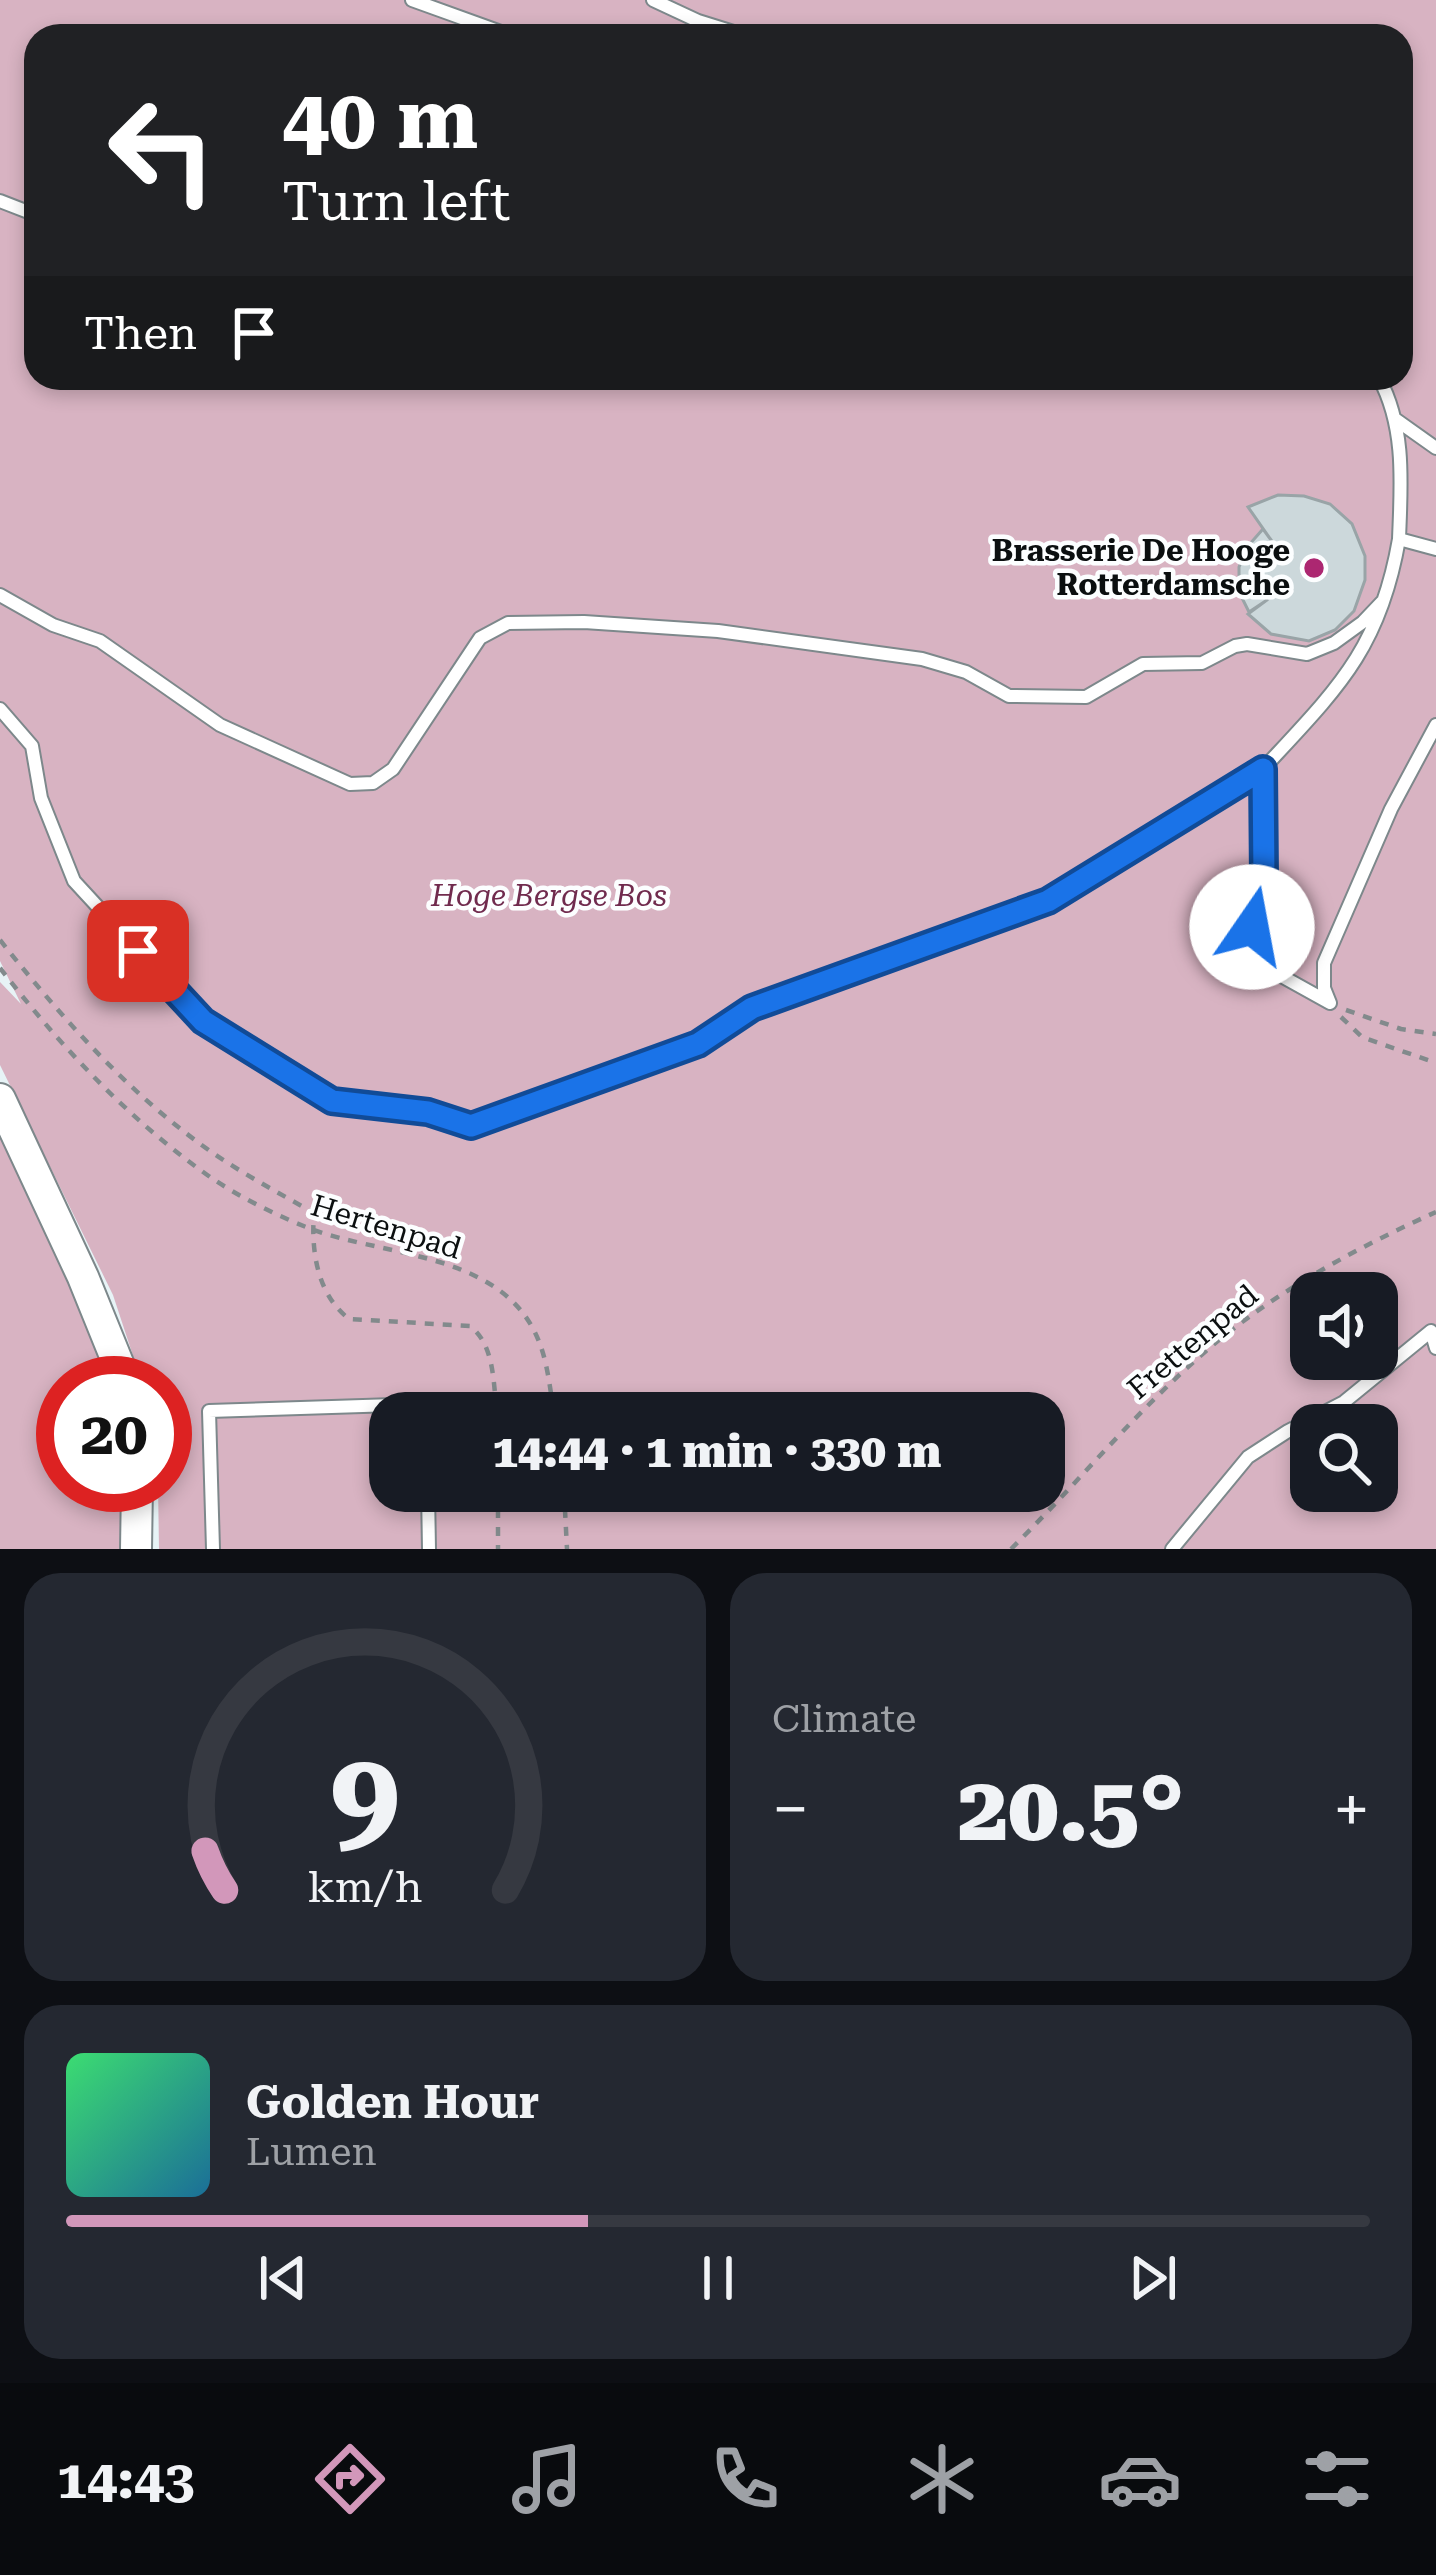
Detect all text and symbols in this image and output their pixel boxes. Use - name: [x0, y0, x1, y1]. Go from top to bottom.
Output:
- text: 40 m: [282, 70, 478, 168]
- icon: left: [84, 72, 240, 228]
- text: Turn left: [282, 170, 510, 233]
- icon: arrive: [221, 300, 287, 366]
- text: Then: [84, 307, 197, 360]
- place label: Brasserie De Hooge Rotterdamsche: [992, 533, 1290, 602]
- marker: Brasserie De Hooge Rotterdamsche: [1301, 555, 1327, 581]
- position arrow: [1189, 864, 1315, 990]
- park label: Hoge Bergse Bos: [430, 878, 667, 913]
- pin: [87, 900, 189, 1002]
- icon: arrive: [105, 918, 171, 984]
- street label: Hertenpad: [307, 1187, 465, 1266]
- map controls: [1290, 1272, 1398, 1512]
- button: sound: [1290, 1272, 1398, 1380]
- street label: Frettenpad: [1121, 1277, 1265, 1406]
- speed limit sign: 20: [36, 1356, 192, 1512]
- button: search: [1290, 1404, 1398, 1512]
- text: 14:44 · 1 min · 330 m: [493, 1425, 941, 1478]
- text: Climate: [772, 1696, 916, 1742]
- text: 9: [330, 1723, 400, 1869]
- text: 20.5°: [958, 1757, 1184, 1862]
- text: −: [772, 1771, 809, 1848]
- text: +: [1333, 1771, 1370, 1848]
- text: km/h: [308, 1862, 422, 1912]
- text: Golden Hour: [246, 2076, 539, 2129]
- text: Lumen: [246, 2129, 377, 2175]
- icon: previous: [250, 2245, 316, 2311]
- icon: pause: [685, 2245, 751, 2311]
- icon: next: [1120, 2245, 1186, 2311]
- icon: directions: [308, 2437, 392, 2521]
- icon: music: [505, 2437, 589, 2521]
- icon: phone: [703, 2437, 787, 2521]
- icon: climate: [900, 2437, 984, 2521]
- icon: car: [1098, 2437, 1182, 2521]
- icon: filters: [1295, 2437, 1379, 2521]
- text: 14:43: [57, 2448, 195, 2511]

